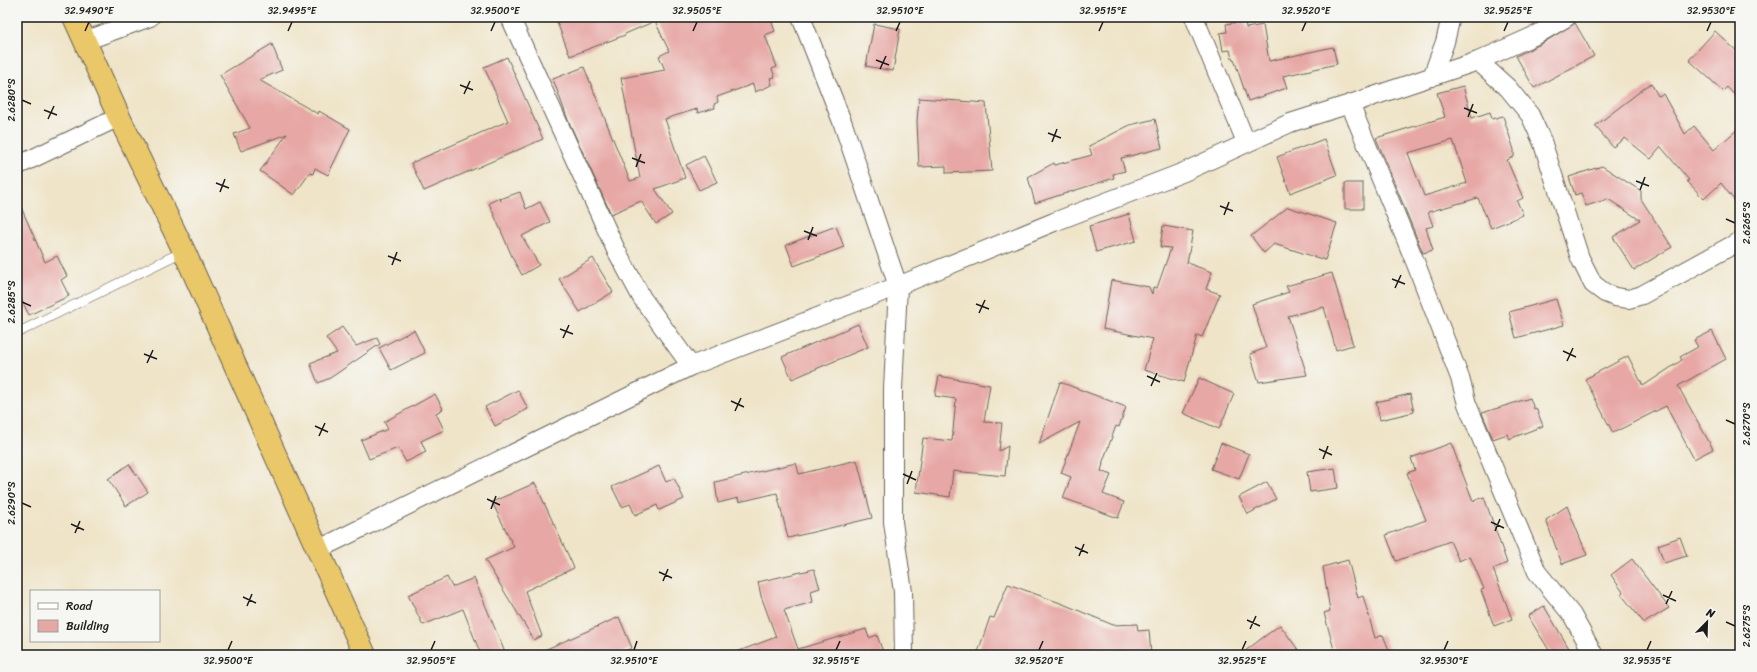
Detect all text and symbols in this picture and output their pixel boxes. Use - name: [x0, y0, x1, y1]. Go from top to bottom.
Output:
- text: 32.9490°E: [65, 2, 115, 20]
- text: 32.9495°E: [268, 2, 318, 20]
- text: 32.9500°E: [471, 2, 521, 20]
- text: 32.9505°E: [673, 2, 723, 20]
- text: 32.9510°E: [877, 2, 925, 20]
- text: 32.9515°E: [1080, 2, 1128, 20]
- text: 32.9520°E: [1282, 2, 1332, 20]
- text: 32.9525°E: [1484, 2, 1534, 20]
- text: 32.9530°E: [1687, 2, 1737, 20]
- text: 2.6280°S: [3, 78, 21, 122]
- text: 2.6265°S: [1738, 201, 1756, 244]
- text: 2.6285°S: [3, 280, 21, 323]
- text: 2.6270°S: [1738, 402, 1756, 445]
- text: 2.6290°S: [3, 481, 21, 525]
- legend: [30, 590, 160, 642]
- text: Road: [66, 595, 93, 617]
- north arrow: [1687, 602, 1727, 642]
- text: N: [1703, 603, 1718, 624]
- text: 2.6275°S: [1738, 604, 1756, 647]
- text: Building: [66, 615, 109, 637]
- text: 32.9500°E: [204, 652, 254, 670]
- text: 32.9505°E: [407, 652, 457, 670]
- text: 32.9510°E: [611, 652, 659, 670]
- text: 32.9515°E: [813, 652, 861, 670]
- text: 32.9520°E: [1015, 652, 1065, 670]
- text: 32.9525°E: [1218, 652, 1268, 670]
- text: 32.9530°E: [1420, 652, 1470, 670]
- text: 32.9535°E: [1623, 652, 1672, 670]

